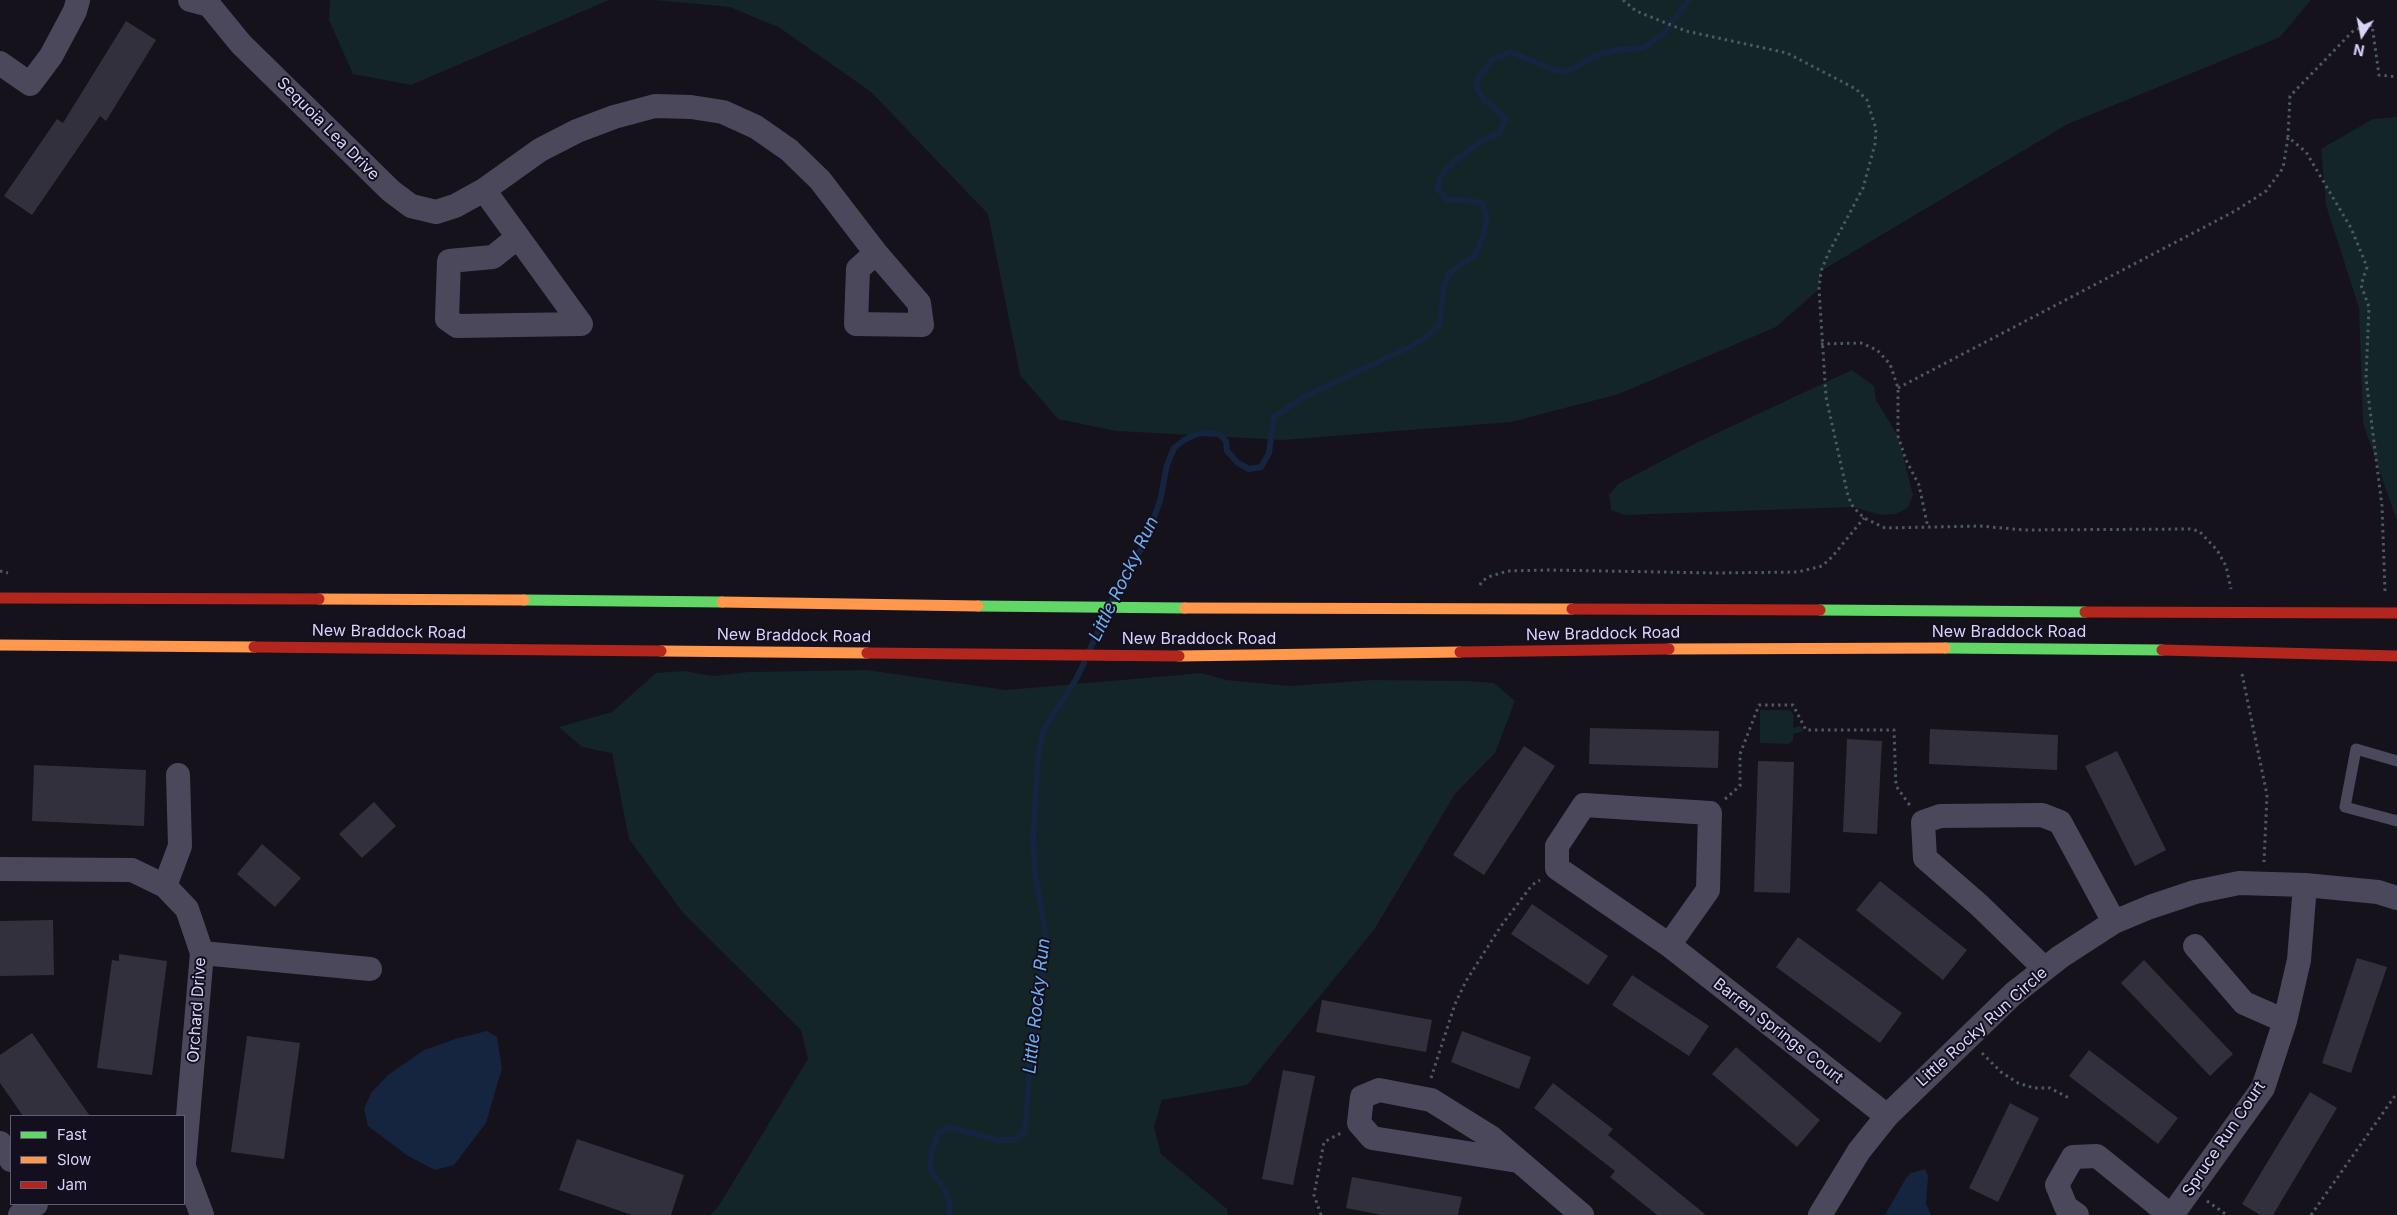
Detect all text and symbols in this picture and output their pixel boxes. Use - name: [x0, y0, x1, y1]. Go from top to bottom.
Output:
- north arrow: [2337, 10, 2387, 60]
- text: N: [2352, 41, 2366, 60]
- street label: Sequoia Lea Drive: [273, 74, 383, 184]
- water label: Little Rocky Run: [1084, 513, 1164, 645]
- street label: New Braddock Road: [312, 621, 466, 643]
- street label: New Braddock Road: [1932, 622, 2086, 642]
- street label: New Braddock Road: [1526, 623, 1680, 645]
- street label: New Braddock Road: [717, 625, 871, 647]
- street label: New Braddock Road: [1122, 629, 1276, 649]
- water label: Little Rocky Run: [1019, 937, 1055, 1075]
- street label: Orchard Drive: [184, 957, 210, 1063]
- street label: Little Rocky Run Circle: [1913, 963, 2051, 1091]
- street label: Barren Springs Court: [1709, 974, 1847, 1088]
- street label: Spruce Run Court: [2178, 1078, 2270, 1200]
- legend: [10, 1115, 185, 1205]
- text: Fast: [57, 1125, 87, 1144]
- text: Slow: [57, 1150, 91, 1169]
- text: Jam: [57, 1175, 87, 1194]

